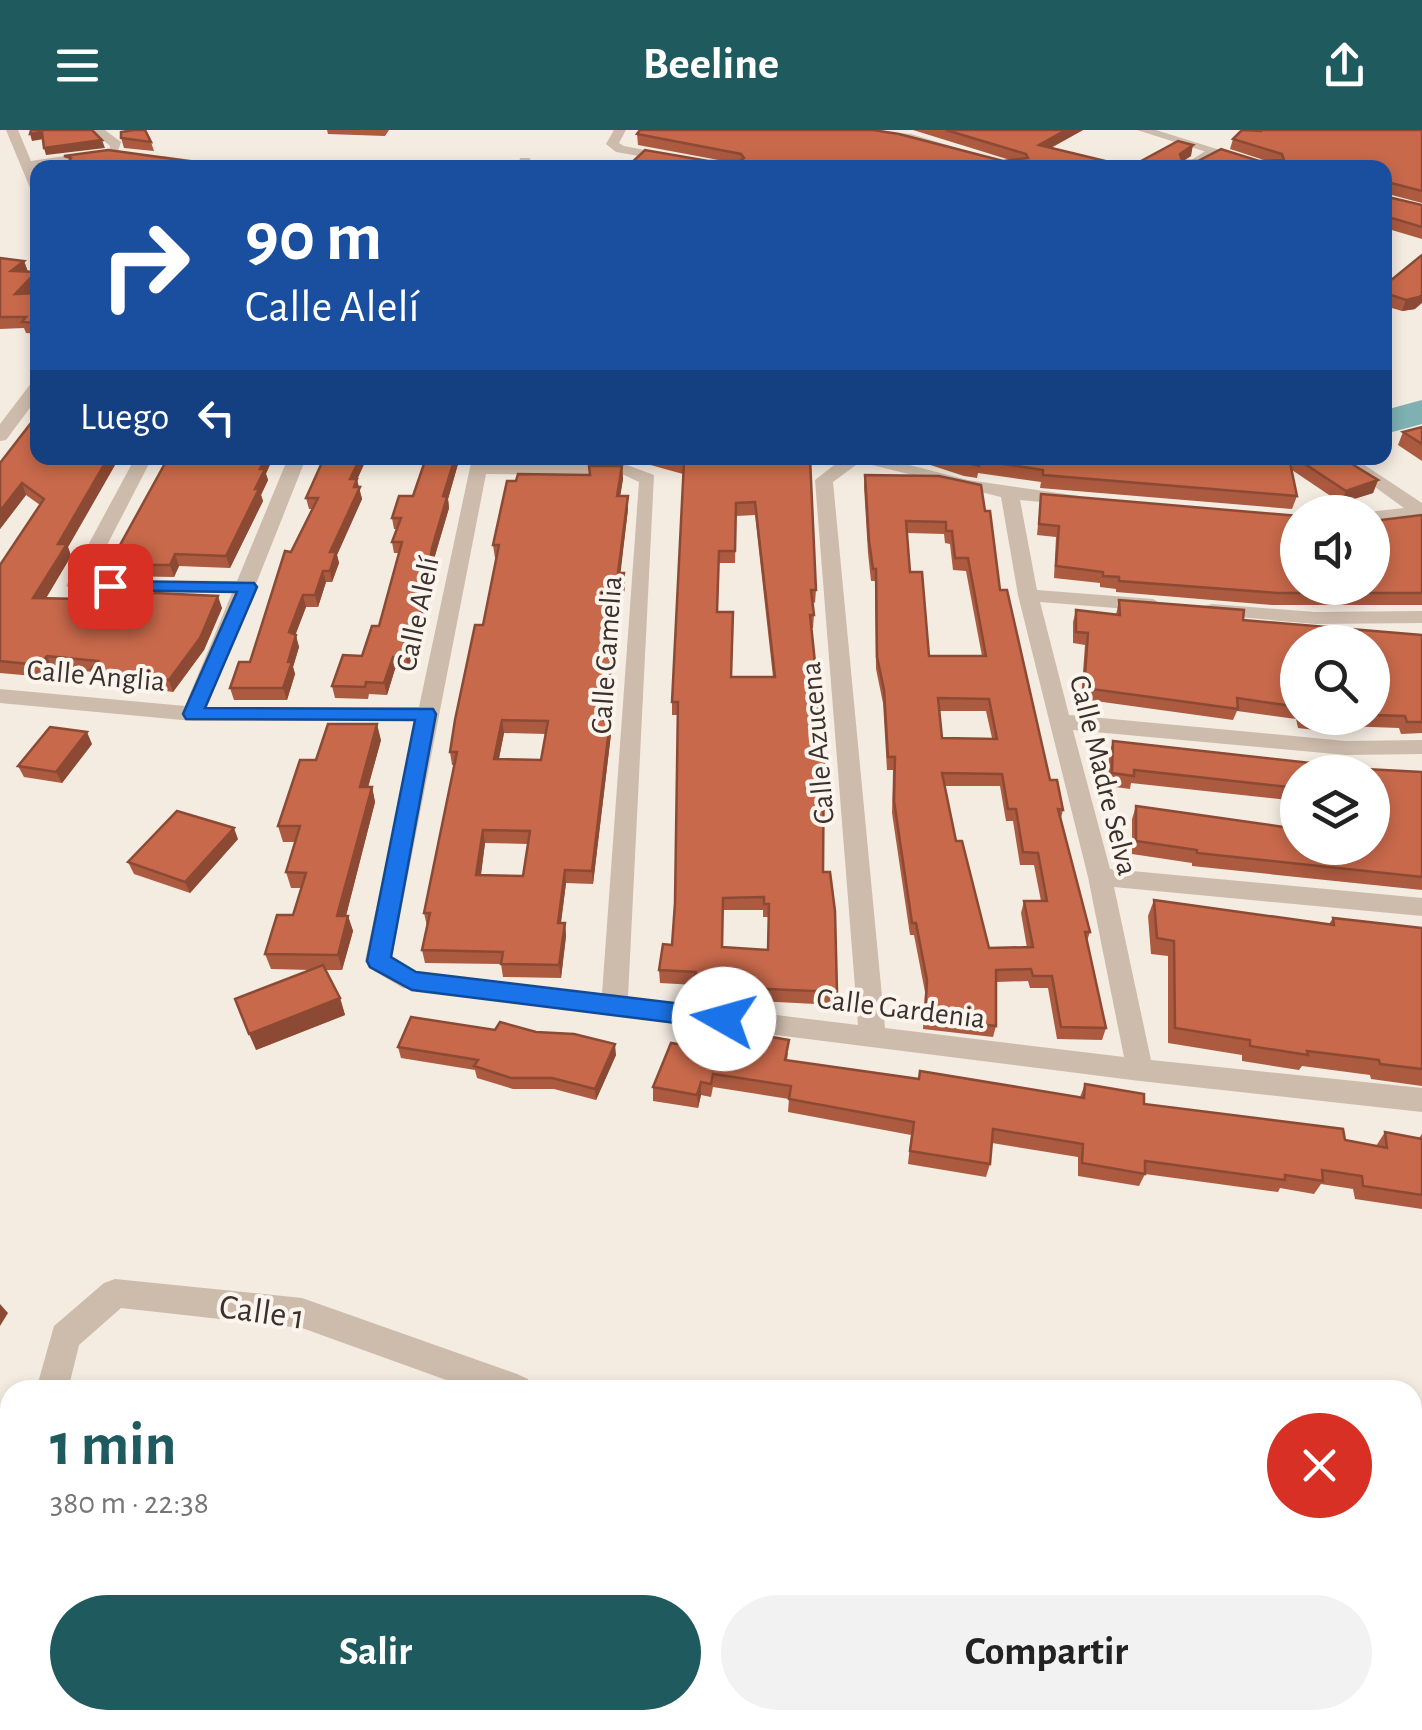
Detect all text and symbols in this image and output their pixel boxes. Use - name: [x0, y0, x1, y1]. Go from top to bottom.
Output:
- icon: menu: [50, 38, 105, 93]
- icon: share: [1317, 38, 1372, 93]
- text: Beeline: [643, 42, 779, 87]
- icon: right: [80, 200, 210, 330]
- text: 90 m: [245, 203, 382, 273]
- text: Calle Alelí: [245, 285, 419, 330]
- icon: left: [189, 390, 244, 445]
- text: Luego: [80, 399, 169, 437]
- map controls: [1280, 495, 1390, 865]
- button: sound: [1280, 495, 1390, 605]
- pin: [68, 544, 153, 629]
- street label: Calle Alelí: [391, 553, 445, 674]
- icon: arrive: [83, 559, 138, 614]
- street label: Calle Camelia: [587, 575, 627, 735]
- button: search: [1280, 625, 1390, 735]
- street label: Calle Anglia: [26, 655, 166, 697]
- street label: Calle Azucena: [796, 661, 840, 825]
- street label: Calle Madre Selva: [1064, 672, 1142, 878]
- button: layers: [1280, 755, 1390, 865]
- position arrow: [672, 967, 776, 1071]
- street label: Calle Gardenia: [815, 984, 987, 1034]
- street label: Calle 1: [217, 1289, 307, 1336]
- button: close: [1267, 1413, 1372, 1518]
- text: 1 min: [50, 1416, 176, 1476]
- text: 380 m · 22:38: [50, 1487, 209, 1519]
- button: Salir: [50, 1595, 701, 1710]
- button: Compartir: [721, 1595, 1372, 1710]

